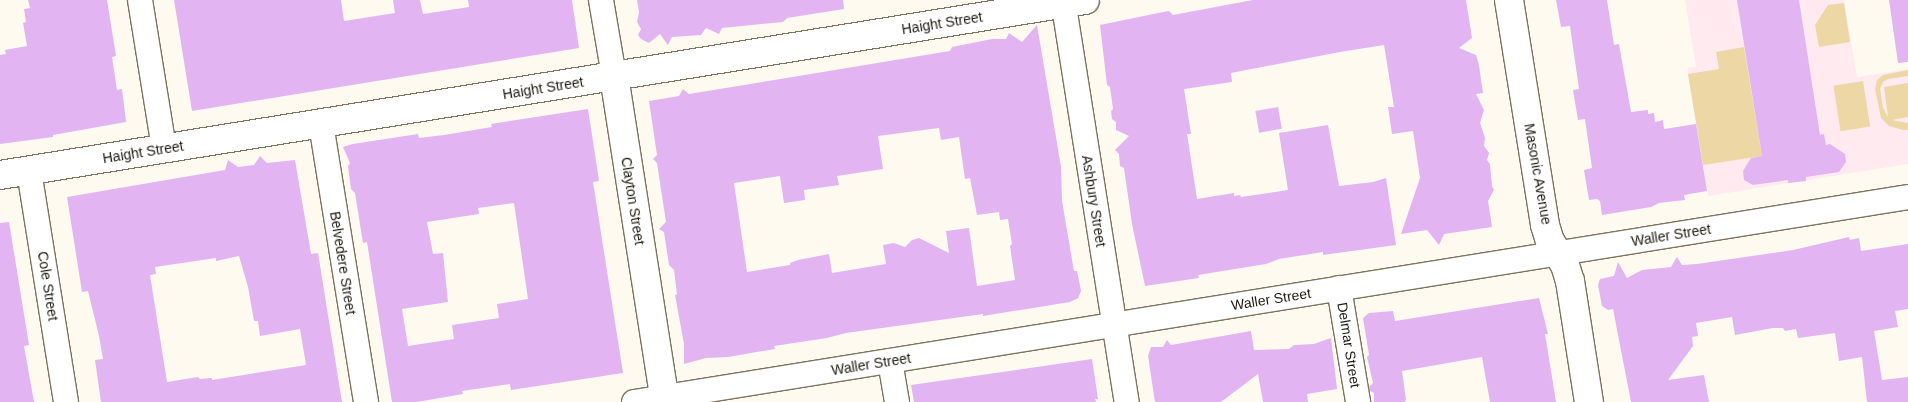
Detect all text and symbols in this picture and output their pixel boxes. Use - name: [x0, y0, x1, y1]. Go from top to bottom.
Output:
- street label: Haight Street: [900, 8, 984, 38]
- street label: Haight Street: [501, 73, 585, 103]
- street label: Masonic Avenue: [1521, 122, 1555, 226]
- street label: Haight Street: [101, 137, 185, 167]
- street label: Ashbury Street: [1078, 154, 1110, 248]
- street label: Clayton Street: [618, 156, 648, 246]
- street label: Belvedere Street: [327, 210, 359, 316]
- street label: Waller Street: [1630, 220, 1712, 250]
- street label: Cole Street: [34, 250, 62, 322]
- street label: Waller Street: [1230, 284, 1312, 314]
- street label: Delmar Street: [1334, 301, 1364, 389]
- street label: Waller Street: [830, 349, 912, 379]

